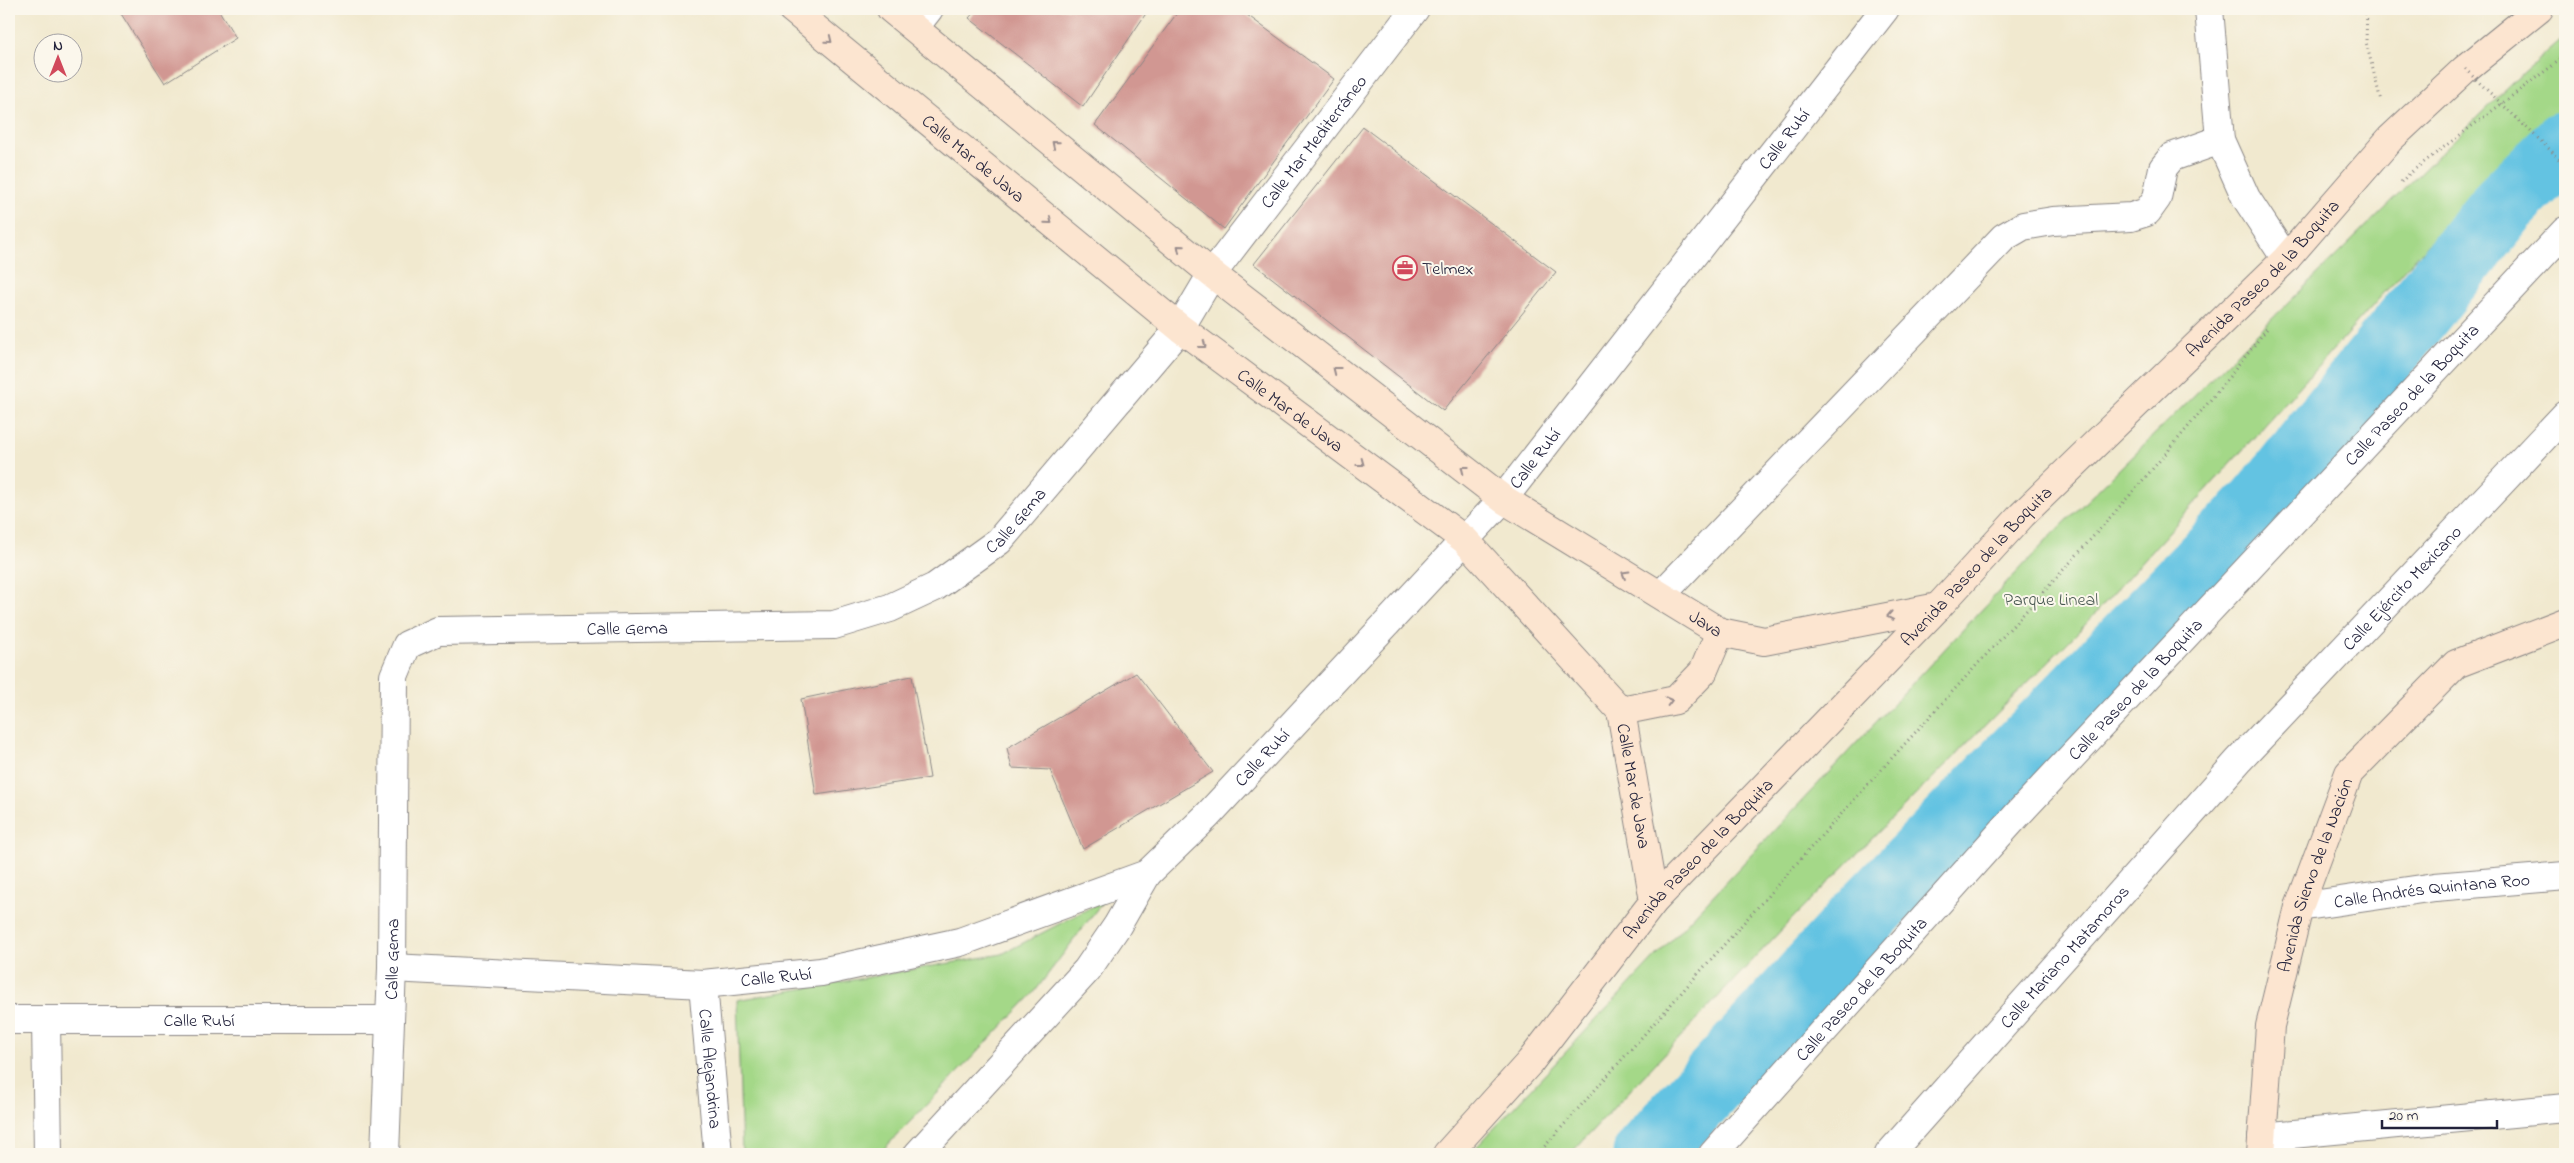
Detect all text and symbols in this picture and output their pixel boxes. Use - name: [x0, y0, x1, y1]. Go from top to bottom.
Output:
- north arrow: [32, 32, 82, 82]
- one-way arrow: [823, 34, 832, 42]
- text: N: [53, 36, 63, 57]
- street label: Calle Mar Mediterráneo: [1255, 70, 1375, 215]
- street label: Calle Rubí: [1753, 104, 1817, 176]
- street label: Calle Mar de Java: [915, 109, 1030, 210]
- one-way arrow: [1052, 140, 1061, 149]
- street label: Avenida Paseo de la Boquita: [2181, 195, 2347, 364]
- one-way arrow: [1044, 215, 1053, 224]
- one-way arrow: [1177, 244, 1186, 253]
- office icon: Telmex: [1392, 255, 1418, 281]
- place label: Telmex: [1422, 257, 1474, 283]
- street label: Calle Paseo de la Boquita: [2340, 319, 2486, 473]
- one-way arrow: [1197, 339, 1207, 348]
- street label: Calle Mar de Java: [1231, 363, 1348, 460]
- one-way arrow: [1332, 366, 1341, 375]
- street label: Calle Rubí: [1504, 423, 1568, 496]
- one-way arrow: [1356, 456, 1365, 466]
- one-way arrow: [1460, 466, 1470, 475]
- street label: Avenida Paseo de la Boquita: [1896, 481, 2059, 653]
- street label: Calle Gema: [981, 483, 1054, 562]
- street label: Calle Ejército Mexicano: [2337, 521, 2469, 658]
- one-way arrow: [1622, 570, 1631, 580]
- park label: Parque Lineal: [2004, 588, 2098, 614]
- street label: Java: [1683, 605, 1727, 645]
- one-way arrow: [1886, 611, 1895, 621]
- street label: Calle Paseo de la Boquita: [2063, 613, 2210, 767]
- street label: Calle Gema: [586, 617, 668, 644]
- one-way arrow: [1665, 696, 1673, 707]
- street label: Calle Mar de Java: [1608, 721, 1656, 851]
- street label: Calle Rubí: [1229, 724, 1297, 794]
- street label: Avenida Paseo de la Boquita: [1618, 773, 1781, 946]
- street label: Avenida Siervo de la Nación: [2273, 775, 2361, 975]
- street label: Calle Andrés Quintana Roo: [2332, 868, 2531, 917]
- street label: Calle Mariano Matamoros: [1995, 880, 2137, 1035]
- street label: Calle Paseo de la Boquita: [1791, 912, 1935, 1068]
- street label: Calle Gema: [380, 918, 407, 1000]
- street label: Calle Rubí: [740, 962, 813, 995]
- street label: Calle Alejandrina: [690, 1008, 727, 1130]
- street label: Calle Rubí: [163, 1009, 235, 1035]
- scale bar: [2382, 1098, 2496, 1130]
- text: 20 m: [2389, 1105, 2419, 1127]

